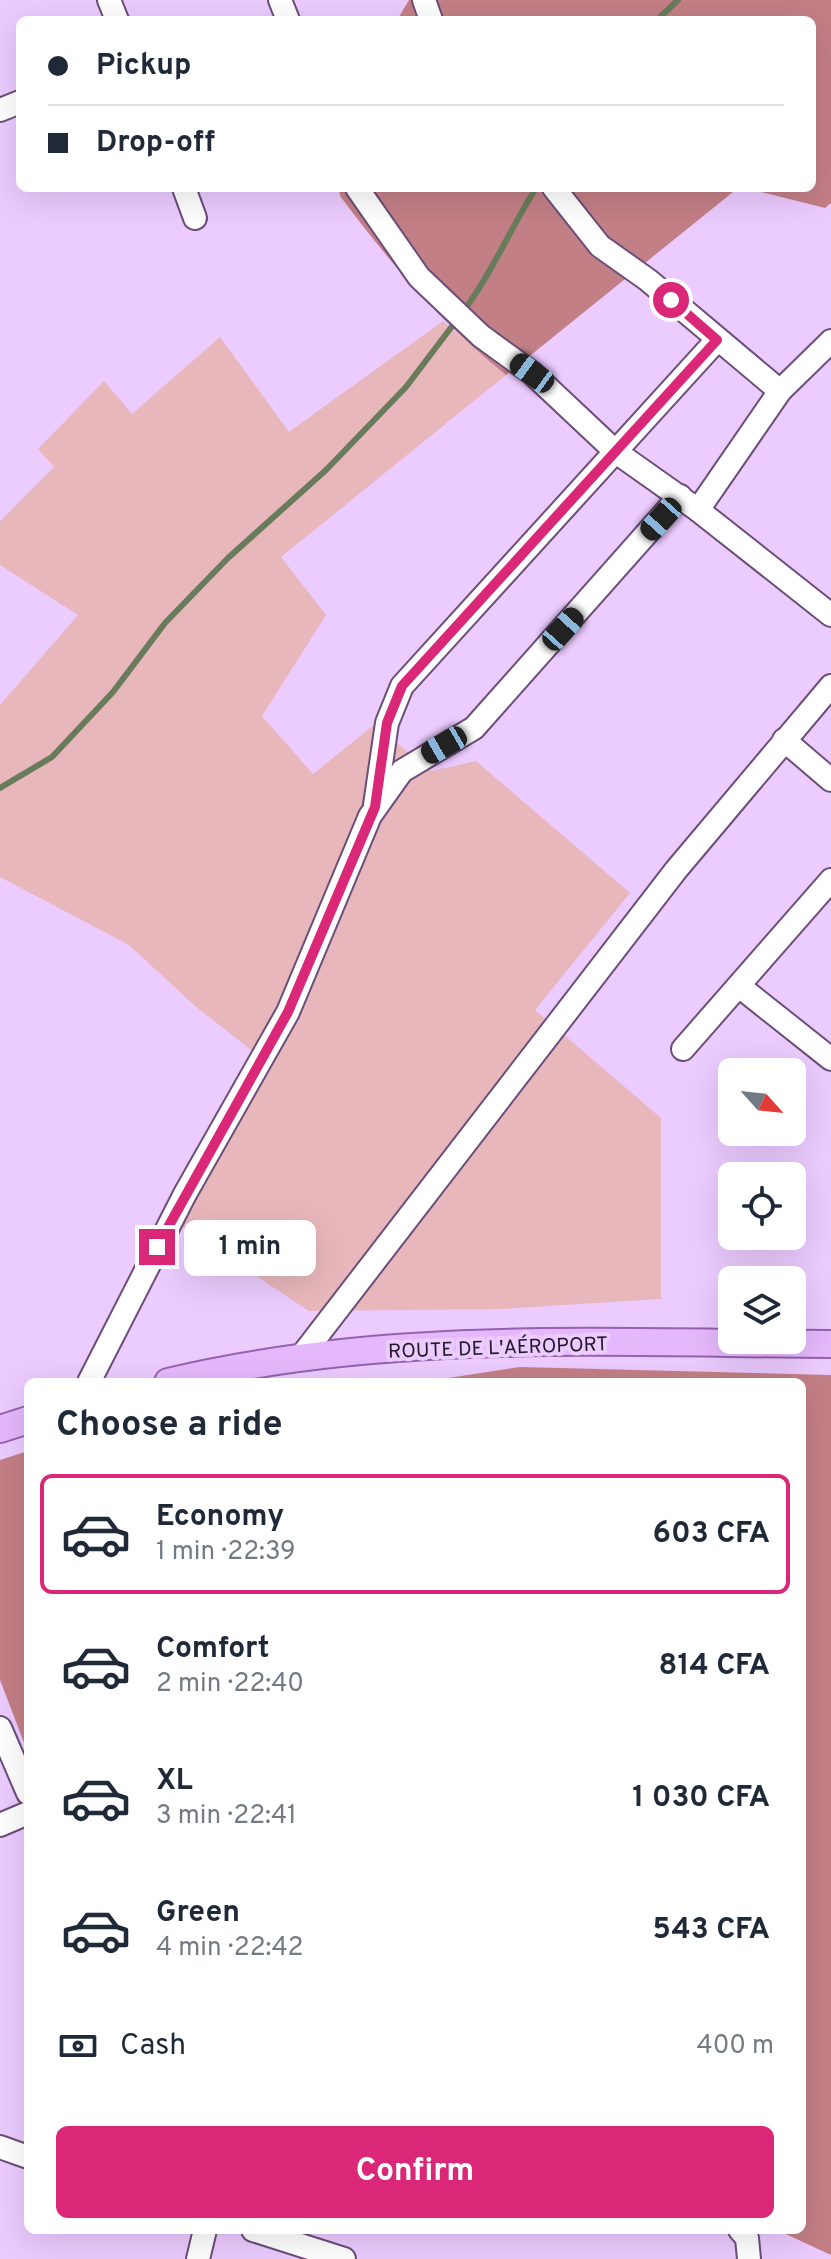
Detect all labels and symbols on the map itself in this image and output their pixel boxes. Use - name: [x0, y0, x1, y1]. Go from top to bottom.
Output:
- route start: [653, 282, 689, 318]
- car: [506, 349, 558, 397]
- car: [636, 493, 686, 545]
- car: [538, 603, 588, 655]
- car: [417, 723, 471, 767]
- north arrow: [718, 1058, 806, 1146]
- callout: 1 min: [185, 1219, 317, 1275]
- route end: [139, 1229, 175, 1265]
- street label: ROUTE DE L'AÉROPORT: [388, 1330, 609, 1366]

